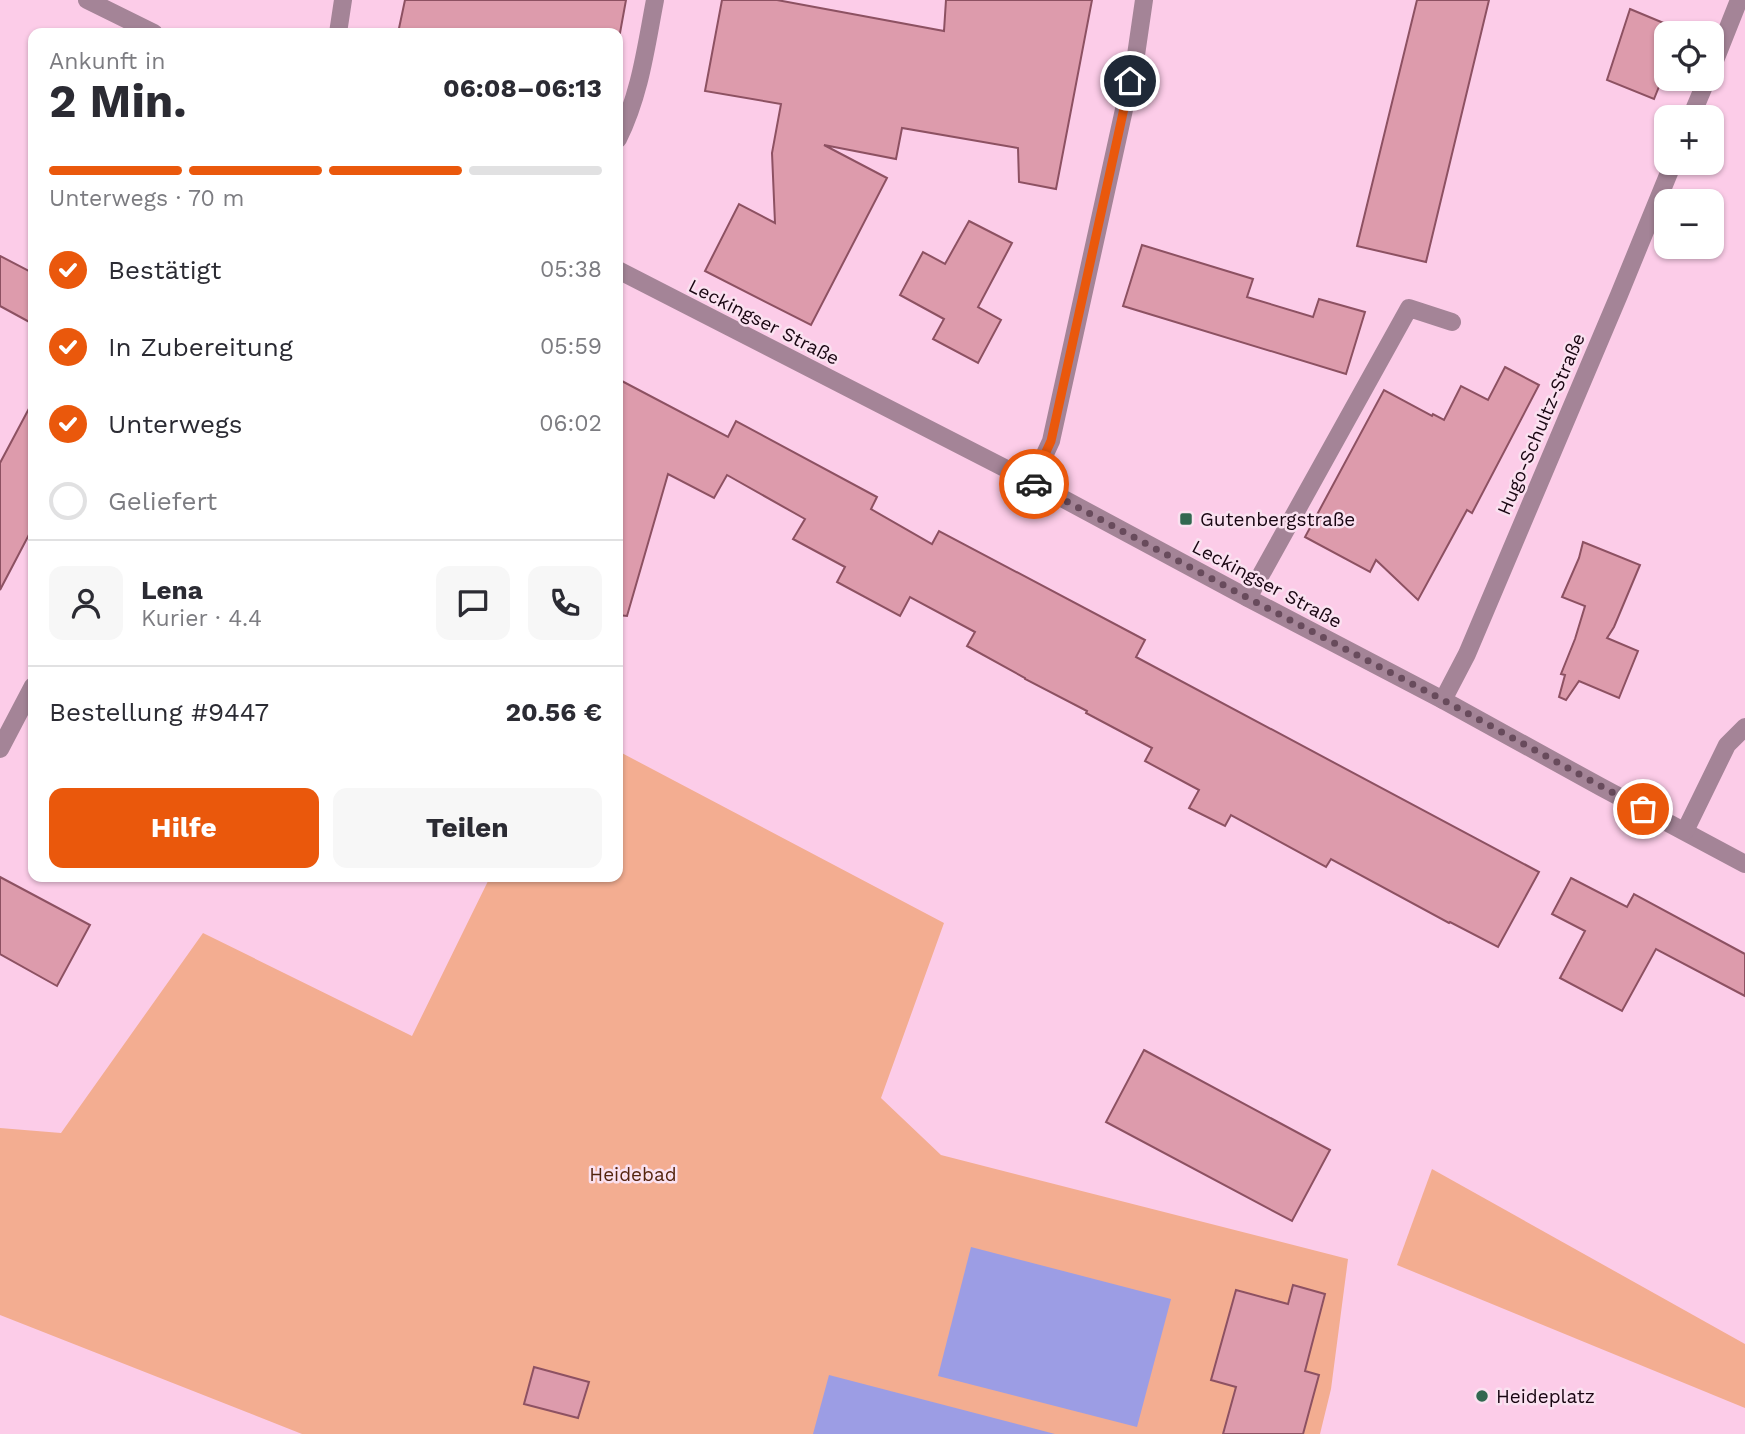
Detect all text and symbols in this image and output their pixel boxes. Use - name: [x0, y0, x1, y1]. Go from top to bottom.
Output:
- map controls: [1654, 21, 1724, 259]
- button: locate: [1654, 21, 1724, 91]
- text: Ankunft in: [49, 48, 165, 75]
- pin: [1100, 51, 1160, 111]
- icon: home: [1111, 62, 1149, 100]
- text: 06:08–06:13: [443, 73, 602, 103]
- text: 2 Min.: [49, 74, 187, 128]
- button: +: [1654, 105, 1724, 175]
- text: Unterwegs · 70 m: [49, 185, 245, 212]
- button: −: [1654, 189, 1724, 259]
- icon: check: [49, 251, 87, 289]
- text: Bestätigt: [108, 255, 221, 285]
- text: 05:38: [540, 256, 602, 283]
- street label: Leckingser Straße: [685, 274, 843, 370]
- icon: check: [49, 328, 87, 366]
- street label: Hugo-Schultz-Straße: [1492, 329, 1590, 519]
- text: In Zubereitung: [108, 332, 293, 362]
- text: 05:59: [540, 333, 602, 360]
- icon: check: [49, 405, 87, 443]
- text: Unterwegs: [108, 409, 243, 439]
- text: 06:02: [539, 410, 602, 437]
- courier: [999, 449, 1069, 519]
- icon: car: [1015, 465, 1053, 503]
- text: Geliefert: [108, 486, 217, 516]
- place label: Gutenbergstraße: [1200, 508, 1355, 531]
- marker: Gutenbergstraße: [1178, 511, 1194, 527]
- street label: Leckingser Straße: [1188, 535, 1346, 633]
- button: person: [49, 566, 123, 640]
- button: chat: [436, 566, 510, 640]
- button: phone: [528, 566, 602, 640]
- text: Lena: [141, 575, 203, 605]
- text: Kurier · 4.4: [141, 605, 262, 632]
- text: Bestellung #9447: [49, 697, 269, 727]
- text: 20.56 €: [506, 697, 602, 727]
- pin: [1613, 779, 1673, 839]
- button: Hilfe: [49, 788, 319, 868]
- button: Teilen: [333, 788, 602, 868]
- icon: bag: [1624, 790, 1662, 828]
- park label: Heidebad: [589, 1163, 677, 1186]
- place label: Heideplatz: [1496, 1385, 1595, 1408]
- marker: Heideplatz: [1474, 1388, 1490, 1404]

